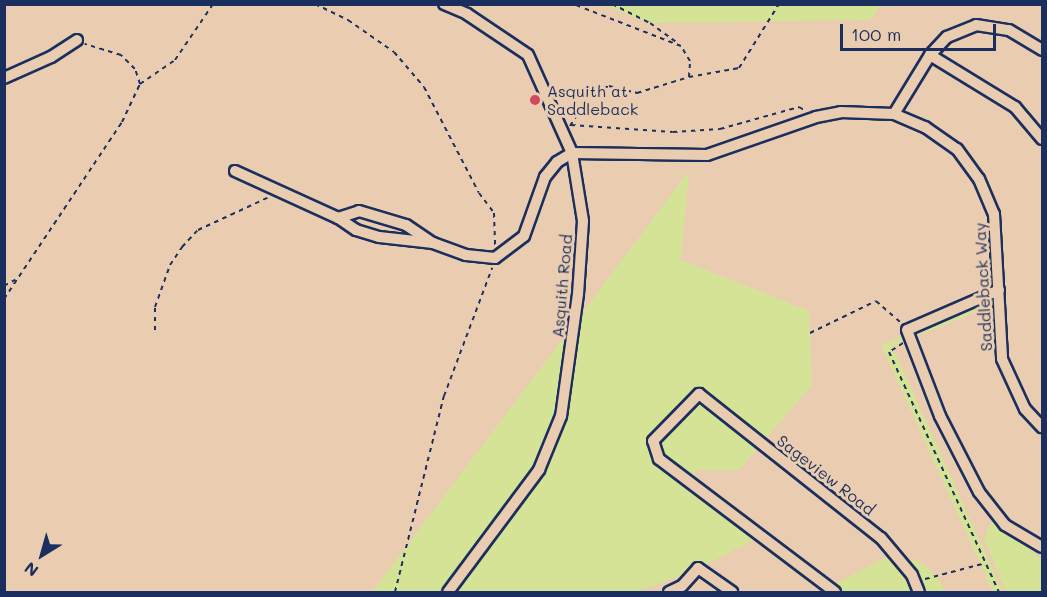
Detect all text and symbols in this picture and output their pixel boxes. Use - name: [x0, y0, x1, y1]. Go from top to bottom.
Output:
- scale bar: [843, 12, 999, 50]
- text: 100 m: [851, 22, 901, 46]
- place label: Asquith at Saddleback: [547, 81, 638, 119]
- marker: Asquith at Saddleback: [528, 93, 542, 107]
- street label: Saddleback Way: [970, 222, 996, 352]
- street label: Asquith Road: [548, 233, 576, 339]
- street label: Sageview Road: [773, 431, 879, 519]
- north arrow: [12, 525, 72, 585]
- text: N: [20, 558, 42, 582]

